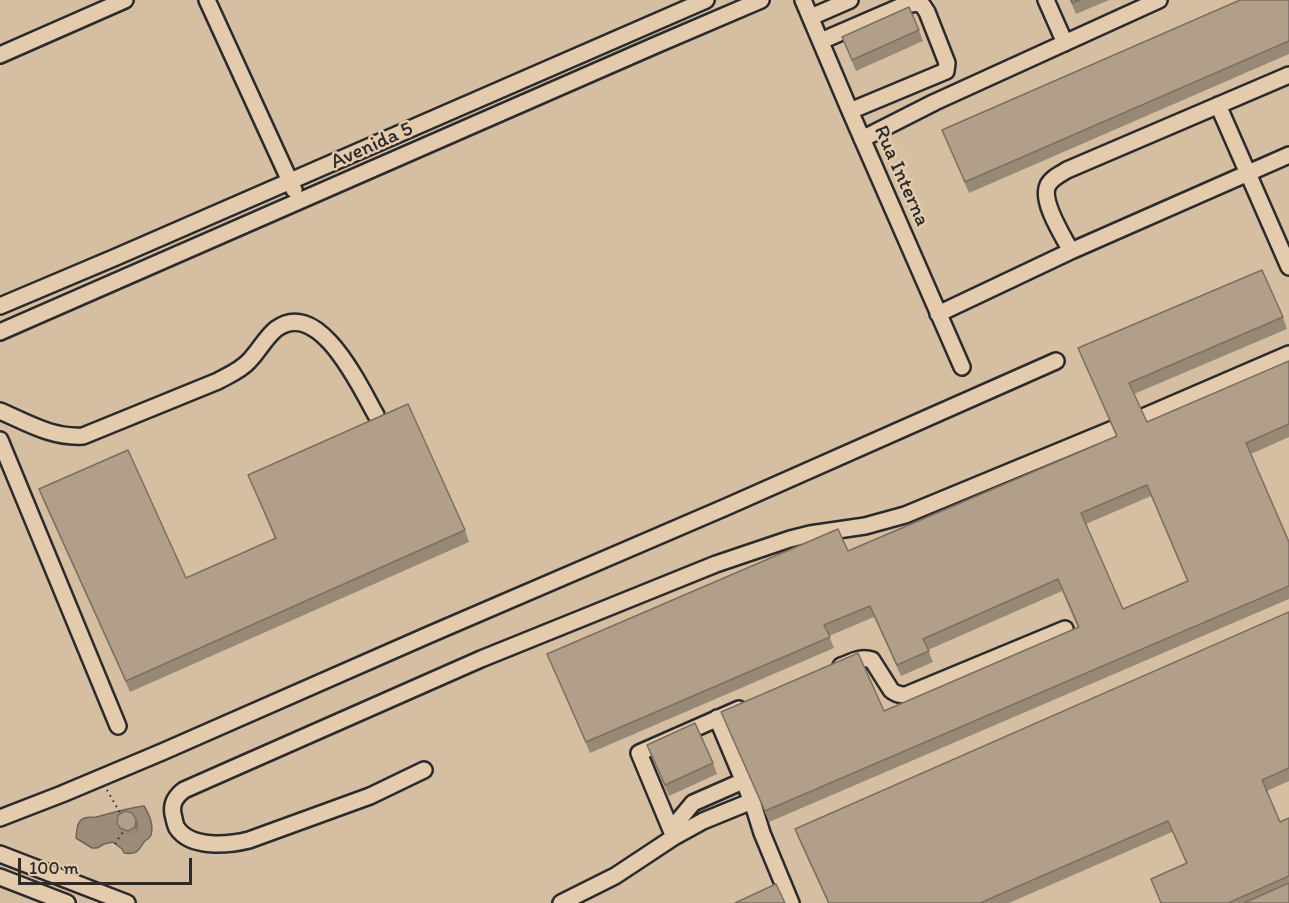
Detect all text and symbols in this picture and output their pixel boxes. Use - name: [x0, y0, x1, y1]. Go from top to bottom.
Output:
- street label: Avenida 5: [327, 117, 417, 175]
- street label: Rua Interna: [868, 122, 934, 230]
- scale bar: [21, 846, 195, 884]
- text: 100 m: [29, 857, 79, 879]

